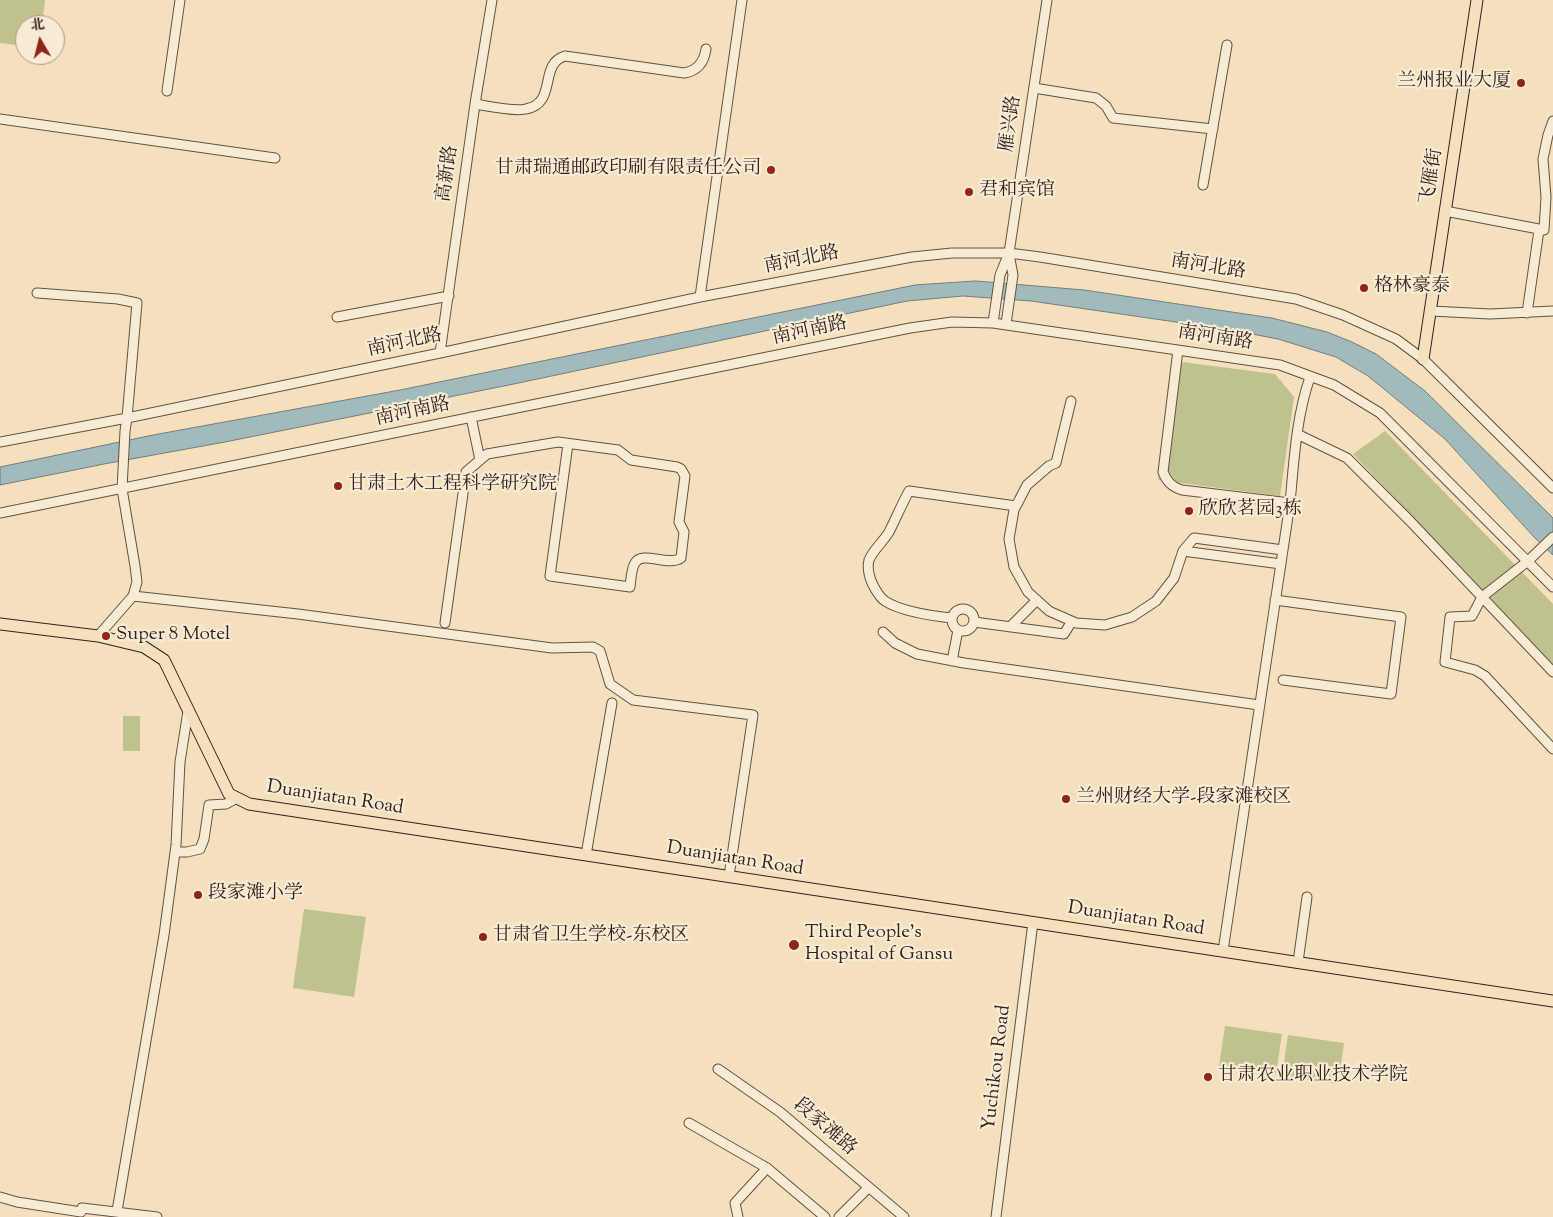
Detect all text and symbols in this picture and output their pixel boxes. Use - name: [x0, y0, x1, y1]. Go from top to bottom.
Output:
- north arrow: [15, 15, 65, 65]
- text: 北: [30, 15, 46, 37]
- place label: 兰州报业大厦: [1397, 72, 1511, 94]
- marker: 兰州报业大厦: [1515, 77, 1527, 89]
- street label: 雁兴路: [997, 94, 1027, 154]
- street label: 高新路: [434, 144, 464, 204]
- street label: 飞雁街: [1417, 147, 1449, 207]
- place label: 甘肃瑞通邮政印刷有限责任公司: [495, 159, 761, 181]
- marker: 甘肃瑞通邮政印刷有限责任公司: [765, 164, 777, 176]
- place label: 君和宾馆: [979, 181, 1055, 203]
- marker: 君和宾馆: [963, 186, 975, 198]
- street label: 南河北路: [763, 243, 841, 279]
- street label: 南河北路: [1169, 251, 1247, 285]
- place label: 格林豪泰: [1374, 277, 1450, 299]
- marker: 格林豪泰: [1358, 282, 1370, 294]
- street label: 南河南路: [770, 313, 850, 351]
- street label: 南河南路: [1176, 322, 1254, 356]
- street label: 南河北路: [365, 325, 445, 363]
- street label: 南河南路: [373, 394, 453, 432]
- place label: 甘肃土木工程科学研究院: [348, 475, 557, 497]
- marker: 甘肃土木工程科学研究院: [332, 480, 344, 492]
- place label: 欣欣茗园3栋: [1199, 500, 1302, 522]
- marker: 欣欣茗园3栋: [1183, 505, 1195, 517]
- place label: Super 8 Motel: [116, 625, 230, 647]
- marker: Super 8 Motel: [100, 630, 112, 642]
- street label: Duanjiatan Road: [265, 777, 405, 821]
- place label: 兰州财经大学-段家滩校区: [1076, 788, 1291, 810]
- marker: 兰州财经大学-段家滩校区: [1060, 793, 1072, 805]
- street label: Duanjiatan Road: [665, 838, 805, 882]
- place label: 段家滩小学: [208, 884, 303, 906]
- marker: 段家滩小学: [192, 889, 204, 901]
- street label: Duanjiatan Road: [1066, 898, 1206, 942]
- place label: Third People's Hospital of Gansu: [805, 923, 953, 967]
- place label: 甘肃省卫生学校-东校区: [493, 926, 689, 948]
- marker: 甘肃省卫生学校-东校区: [477, 931, 489, 943]
- marker: Third People's Hospital of Gansu: [787, 938, 801, 952]
- street label: Yuchikou Road: [979, 1004, 1017, 1132]
- place label: 甘肃农业职业技术学院: [1218, 1066, 1408, 1088]
- marker: 甘肃农业职业技术学院: [1202, 1071, 1214, 1083]
- street label: 段家滩路: [788, 1094, 860, 1162]

